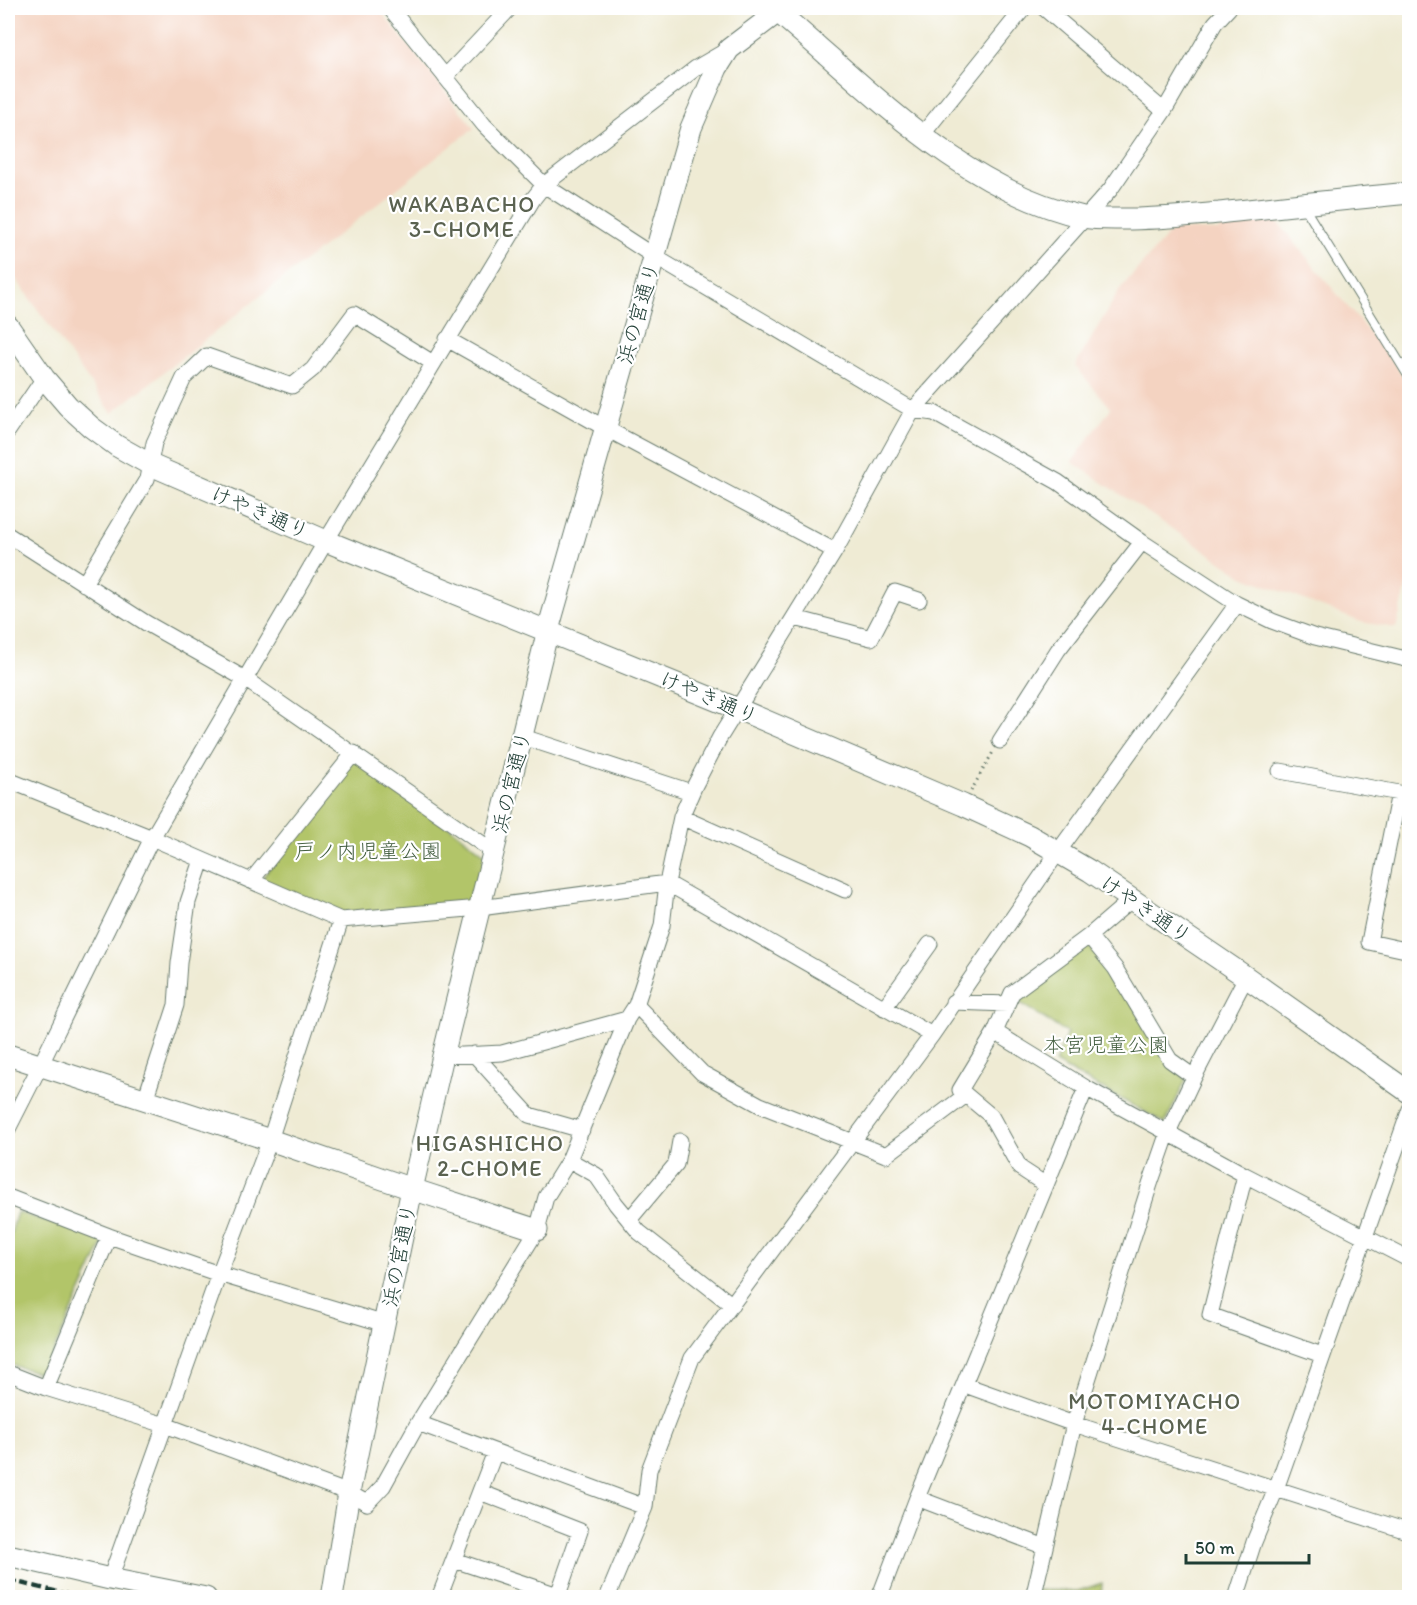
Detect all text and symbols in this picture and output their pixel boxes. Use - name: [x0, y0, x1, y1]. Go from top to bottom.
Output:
- district label: WAKABACHO 3-CHOME: [388, 191, 536, 243]
- street label: 浜の宮通り: [612, 259, 664, 367]
- street label: けやき通り: [207, 480, 313, 544]
- street label: けやき通り: [656, 665, 762, 729]
- street label: 浜の宮通り: [486, 728, 536, 836]
- park label: 戸ノ内児童公園: [295, 838, 442, 863]
- street label: けやき通り: [1095, 869, 1197, 949]
- park label: 本宮児童公園: [1043, 1032, 1169, 1057]
- district label: HIGASHICHO 2-CHOME: [416, 1130, 564, 1182]
- street label: 浜の宮通り: [377, 1201, 421, 1309]
- district label: MOTOMIYACHO 4-CHOME: [1068, 1388, 1242, 1440]
- scale bar: [1186, 1527, 1309, 1565]
- text: 50 m: [1195, 1537, 1235, 1559]

